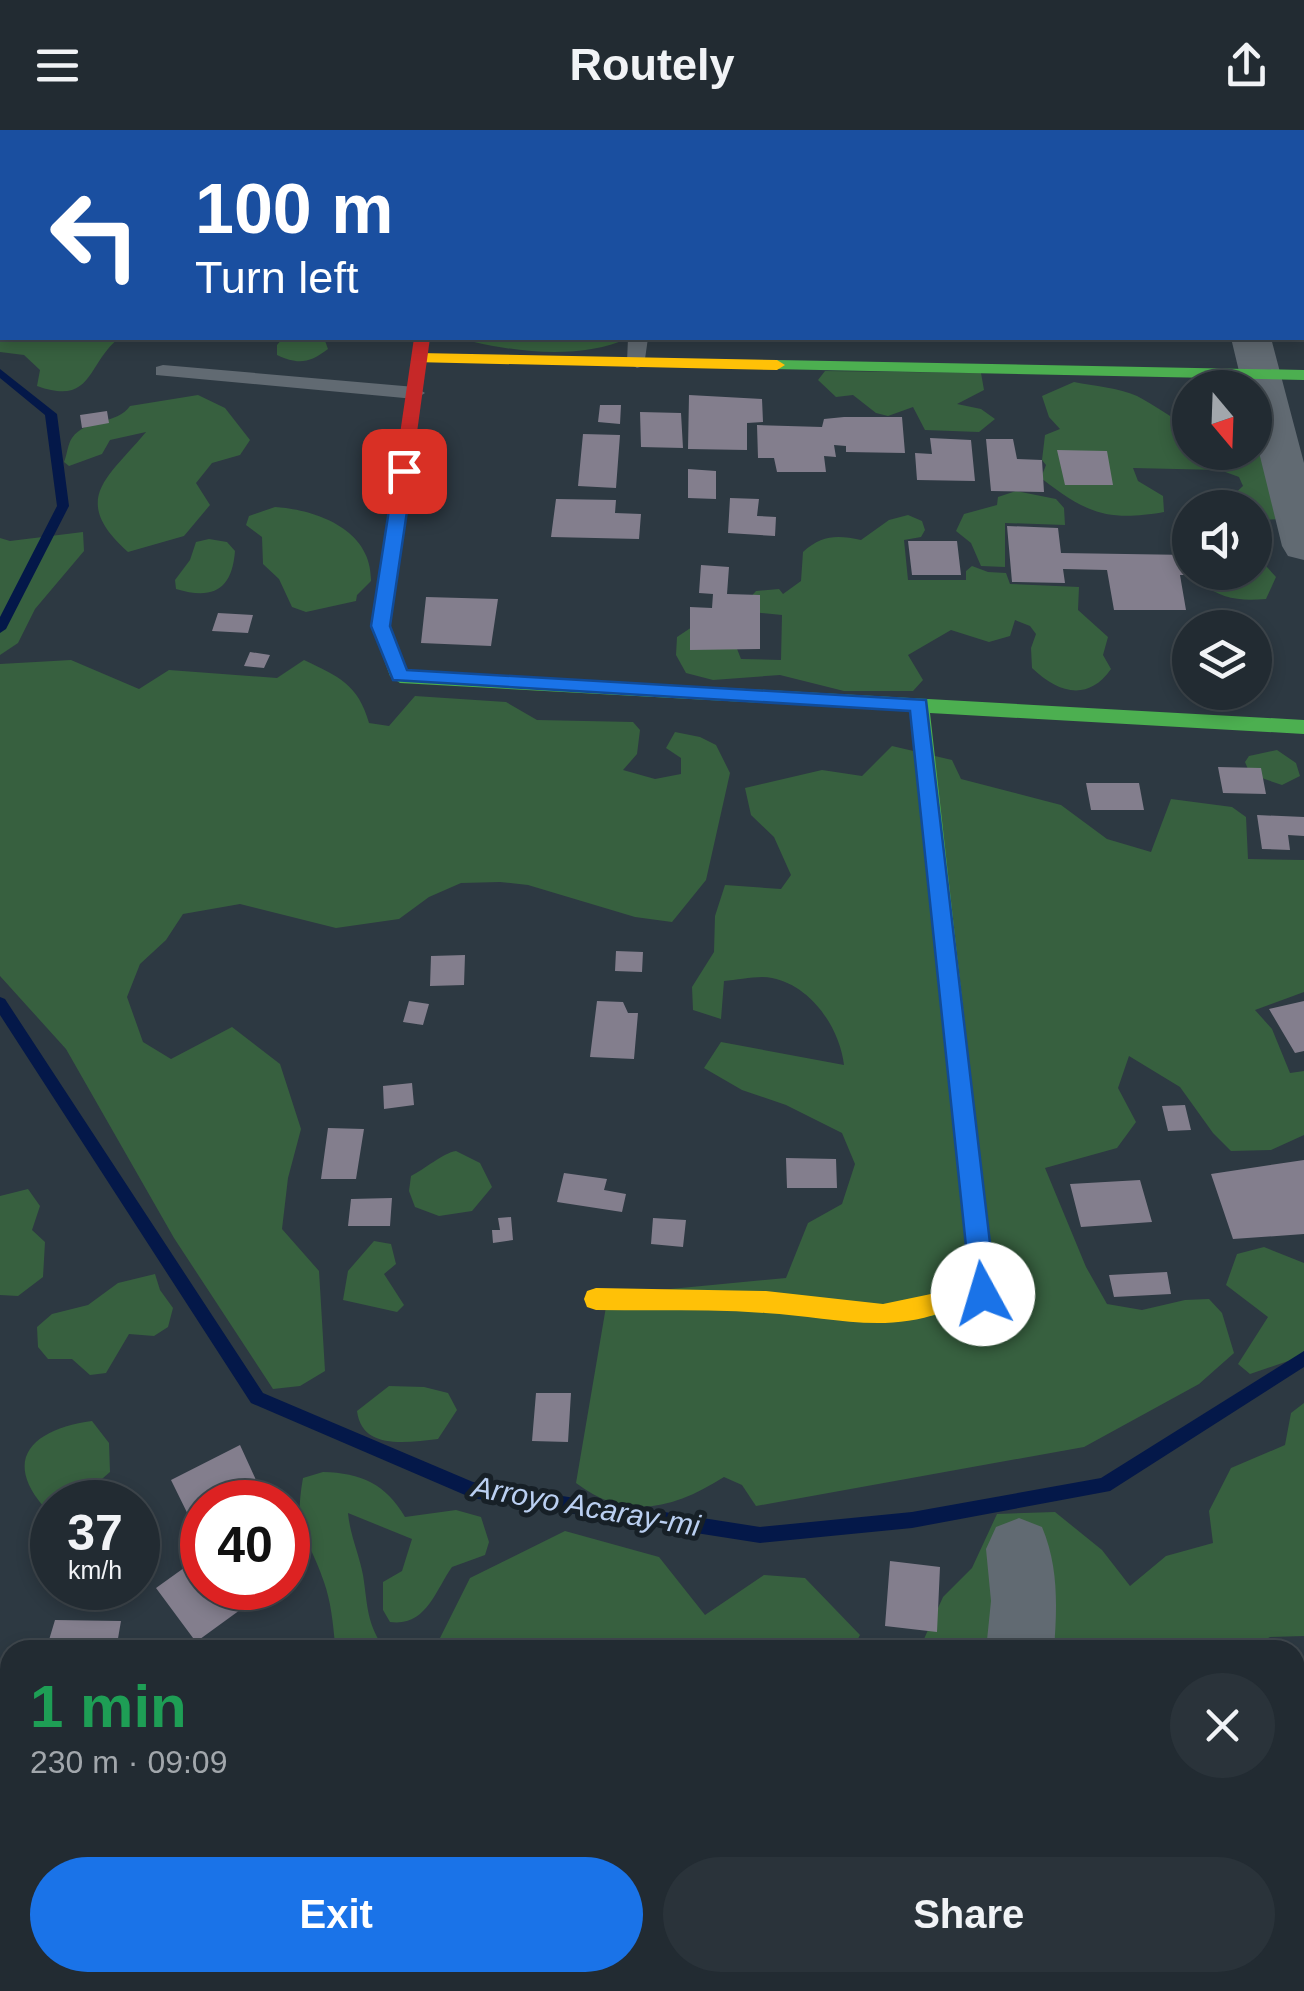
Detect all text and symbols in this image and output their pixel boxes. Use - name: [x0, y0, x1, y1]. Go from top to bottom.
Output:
- icon: menu: [30, 38, 85, 93]
- icon: share: [1219, 38, 1274, 93]
- text: Routely: [569, 39, 735, 90]
- icon: left: [30, 170, 160, 300]
- text: 100 m: [195, 170, 393, 248]
- text: Turn left: [195, 252, 358, 303]
- north arrow: [1172, 370, 1272, 470]
- map controls: [1172, 370, 1272, 710]
- pin: [362, 429, 447, 514]
- icon: arrive: [377, 444, 432, 499]
- button: sound: [1172, 490, 1272, 590]
- button: layers: [1172, 610, 1272, 710]
- position arrow: [931, 1242, 1035, 1346]
- water label: Arroyo Acaray-mi: [468, 1469, 704, 1543]
- speed limit sign: 40: [180, 1480, 310, 1610]
- text: 37: [67, 1505, 123, 1561]
- text: km/h: [68, 1556, 122, 1584]
- text: 1 min: [30, 1673, 187, 1740]
- button: close: [1170, 1673, 1275, 1778]
- text: 230 m · 09:09: [30, 1744, 227, 1780]
- button: Exit: [30, 1857, 643, 1972]
- button: Share: [663, 1857, 1275, 1972]

